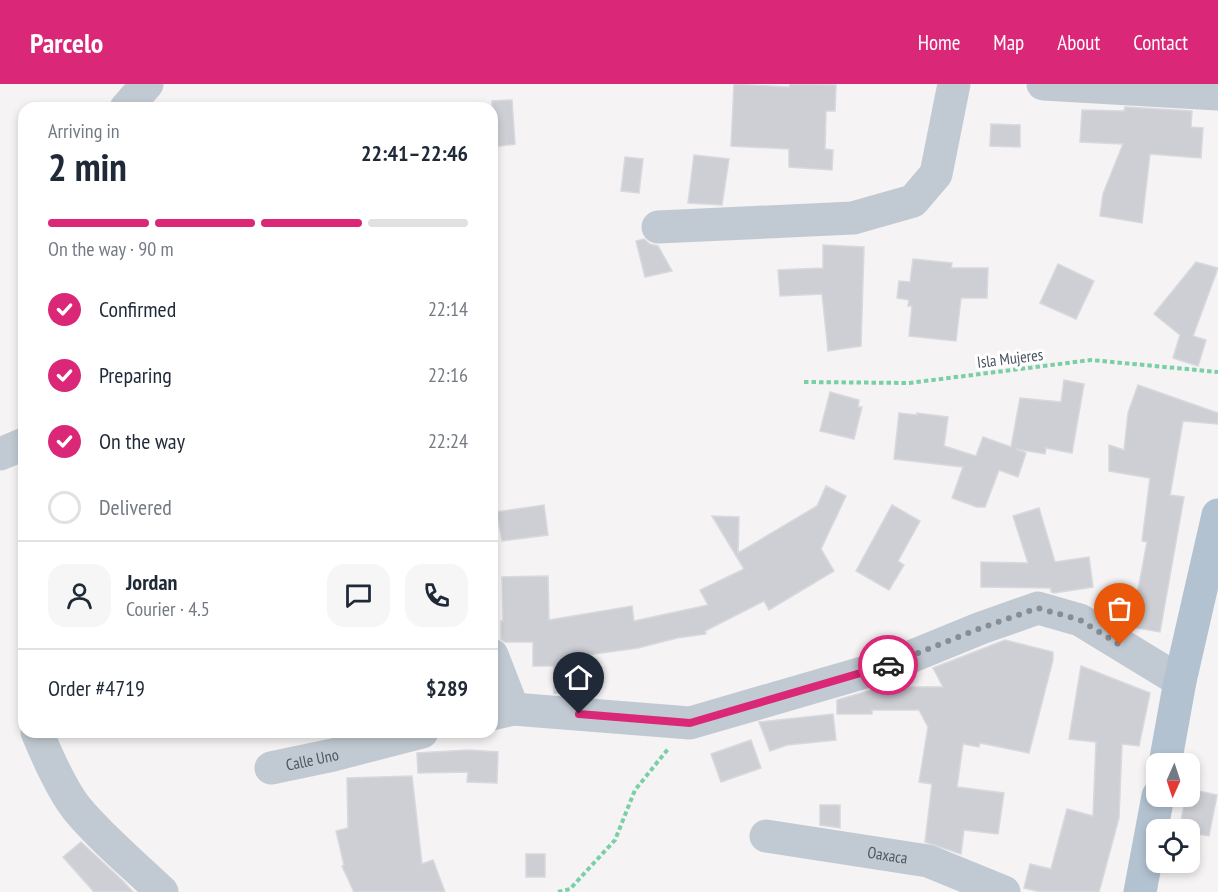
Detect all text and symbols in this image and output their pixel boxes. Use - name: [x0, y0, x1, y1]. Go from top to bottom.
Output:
- text: Parcelo: [30, 24, 103, 61]
- text: Home: [918, 29, 960, 56]
- text: Map: [993, 29, 1024, 56]
- text: About: [1057, 29, 1100, 56]
- text: Contact: [1133, 29, 1188, 56]
- text: Arriving in: [48, 118, 120, 144]
- text: 22:41–22:46: [361, 139, 468, 167]
- text: 2 min: [48, 141, 127, 192]
- text: On the way · 90 m: [48, 236, 174, 262]
- icon: check: [48, 293, 81, 326]
- text: Confirmed: [99, 295, 176, 323]
- text: 22:14: [428, 296, 468, 322]
- street label: Isla Mujeres: [976, 344, 1044, 372]
- icon: check: [48, 359, 81, 392]
- text: Preparing: [99, 361, 172, 389]
- text: 22:16: [428, 362, 468, 388]
- icon: check: [48, 425, 81, 458]
- text: On the way: [99, 427, 185, 455]
- text: 22:24: [428, 428, 468, 454]
- text: Delivered: [99, 493, 172, 521]
- button: person: [48, 564, 111, 627]
- button: chat: [327, 564, 390, 627]
- button: phone: [405, 564, 468, 627]
- text: Jordan: [126, 568, 177, 596]
- pin: [1094, 583, 1145, 645]
- icon: bag: [1103, 592, 1136, 625]
- text: Courier · 4.5: [126, 596, 210, 622]
- courier: [858, 635, 918, 695]
- icon: car: [872, 649, 905, 682]
- pin: [553, 652, 604, 714]
- icon: home: [562, 661, 595, 694]
- text: Order #4719: [48, 674, 145, 702]
- text: $289: [426, 674, 468, 702]
- street label: Calle Uno: [284, 744, 341, 775]
- north arrow: [1146, 753, 1200, 807]
- map controls: [1146, 753, 1200, 873]
- button: locate: [1146, 819, 1200, 873]
- street label: Oaxaca: [866, 842, 909, 868]

